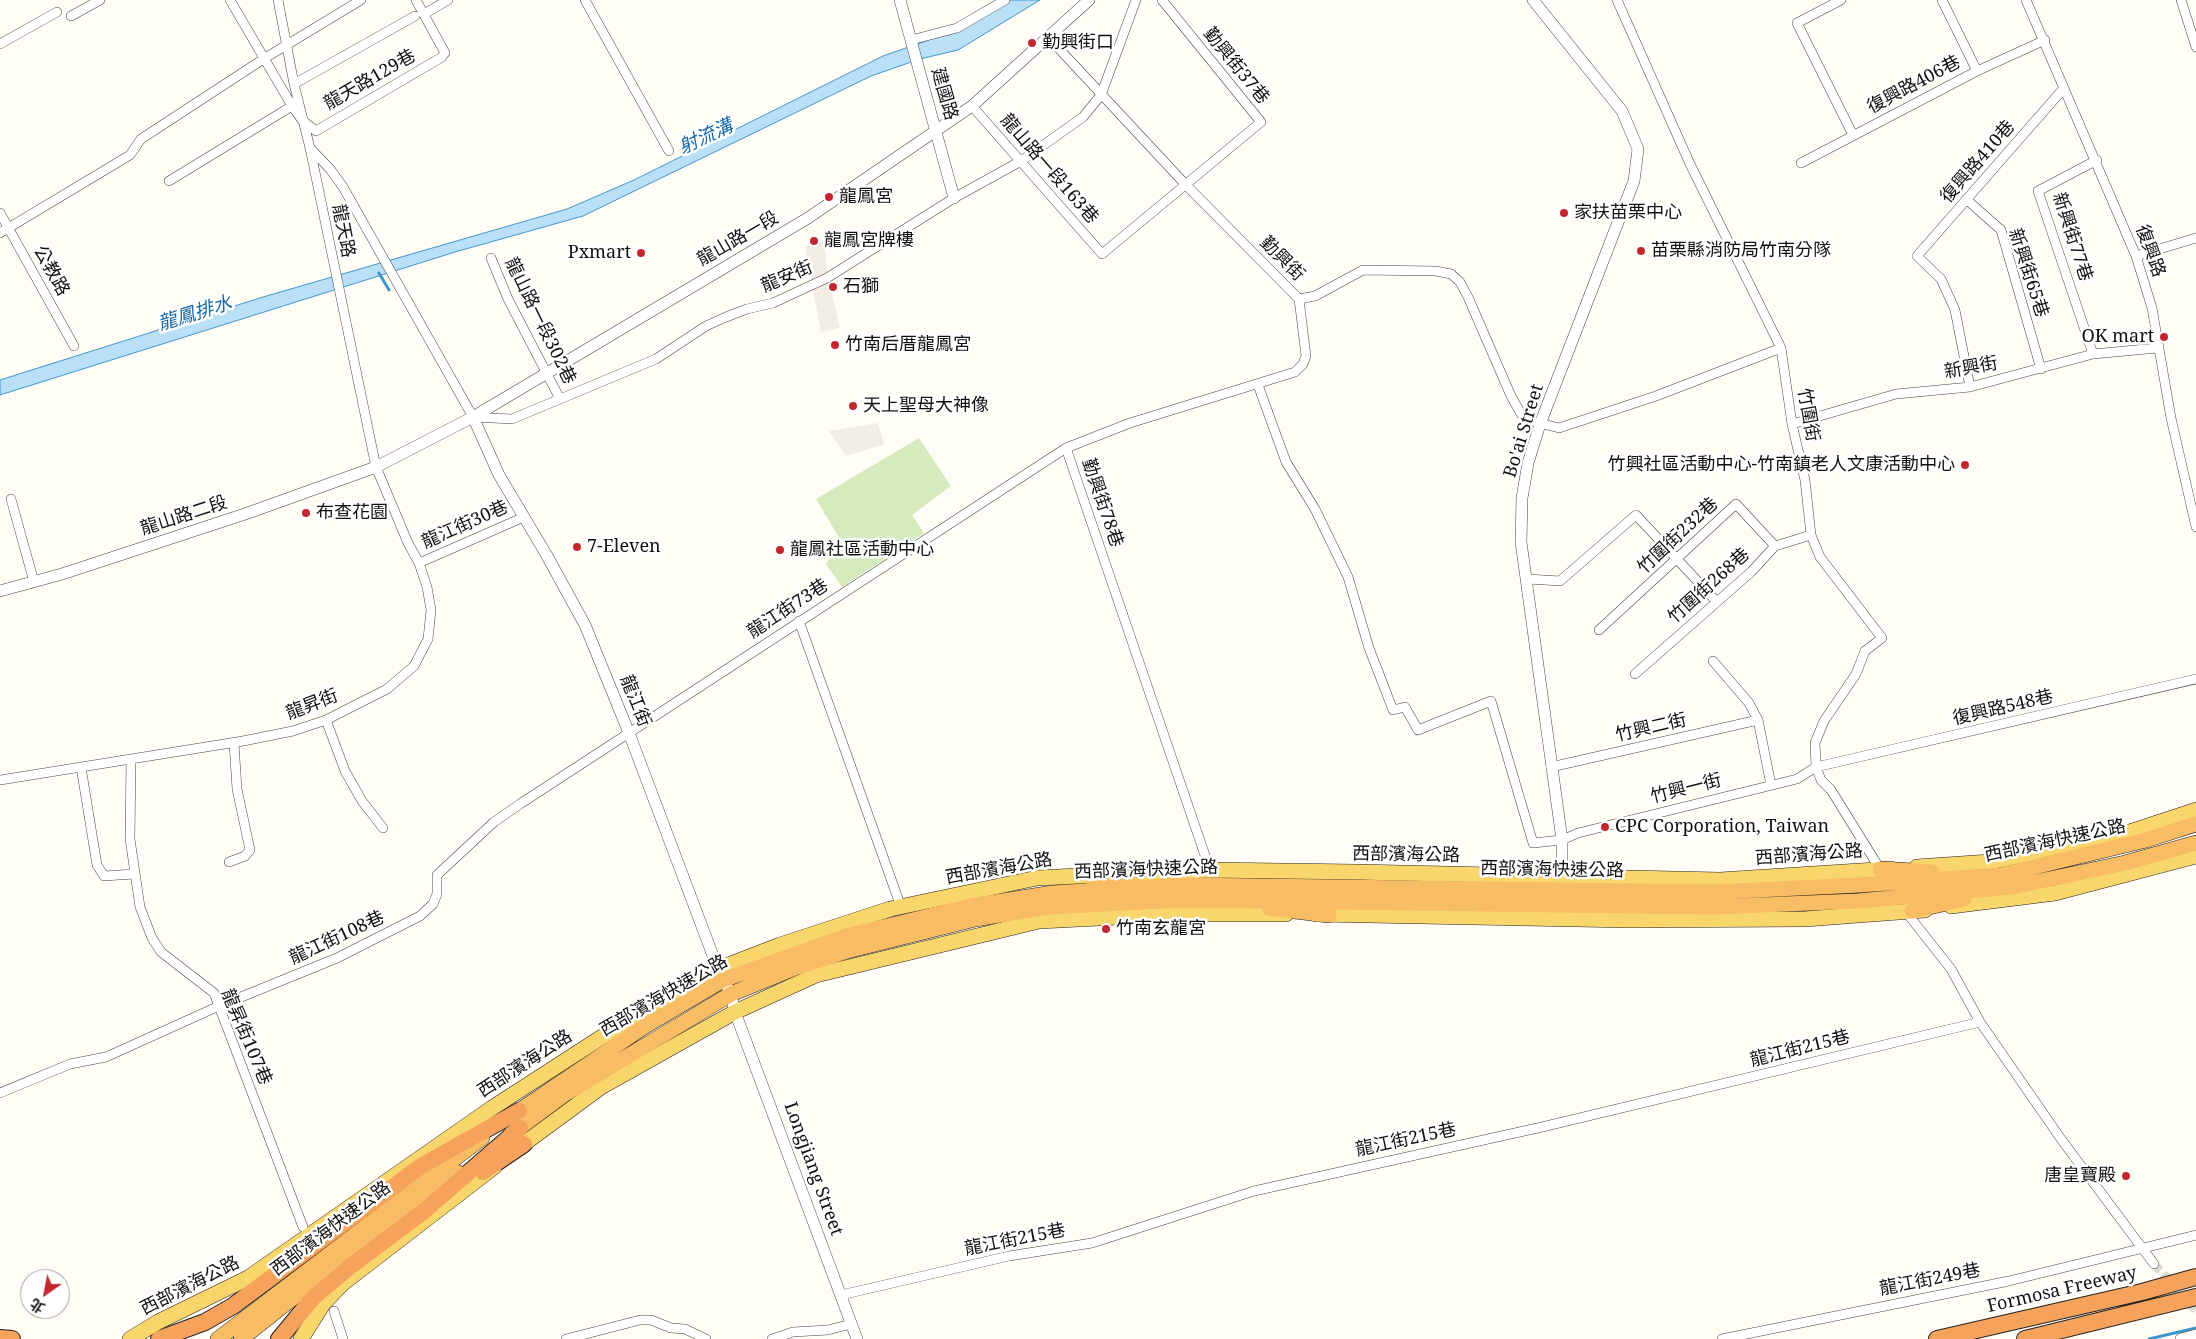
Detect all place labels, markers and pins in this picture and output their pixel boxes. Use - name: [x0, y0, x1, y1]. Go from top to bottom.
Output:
- place label: 勤興街口: [1042, 32, 1114, 54]
- marker: 勤興街口: [1026, 37, 1038, 49]
- place label: 龍鳳宮: [839, 186, 893, 208]
- marker: 龍鳳宮: [823, 191, 835, 203]
- place label: 家扶苗栗中心: [1574, 202, 1682, 224]
- marker: 家扶苗栗中心: [1558, 207, 1570, 219]
- place label: 龍鳳宮牌樓: [824, 230, 914, 252]
- marker: 龍鳳宮牌樓: [808, 235, 820, 247]
- place label: 苗栗縣消防局竹南分隊: [1651, 240, 1831, 262]
- place label: Pxmart: [568, 242, 631, 264]
- marker: 苗栗縣消防局竹南分隊: [1635, 245, 1647, 257]
- marker: Pxmart: [635, 247, 647, 259]
- place label: 石獅: [843, 276, 879, 298]
- marker: 石獅: [827, 281, 839, 293]
- place label: OK mart: [2081, 326, 2154, 348]
- marker: OK mart: [2158, 331, 2170, 343]
- place label: 竹南后厝龍鳳宮: [845, 334, 971, 356]
- marker: 竹南后厝龍鳳宮: [829, 339, 841, 351]
- place label: 天上聖母大神像: [863, 395, 989, 417]
- marker: 天上聖母大神像: [847, 400, 859, 412]
- place label: 竹興社區活動中心-竹南鎮老人文康活動中心: [1607, 454, 1955, 476]
- marker: 竹興社區活動中心-竹南鎮老人文康活動中心: [1959, 459, 1971, 471]
- place label: 布查花園: [316, 502, 388, 524]
- marker: 布查花園: [300, 507, 312, 519]
- place label: 7-Eleven: [587, 536, 661, 558]
- place label: 龍鳳社區活動中心: [790, 539, 934, 561]
- marker: 7-Eleven: [571, 541, 583, 553]
- marker: 龍鳳社區活動中心: [774, 544, 786, 556]
- place label: CPC Corporation, Taiwan: [1615, 816, 1829, 838]
- marker: CPC Corporation, Taiwan: [1599, 821, 1611, 833]
- place label: 竹南玄龍宮: [1116, 918, 1206, 940]
- marker: 竹南玄龍宮: [1100, 923, 1112, 935]
- place label: 唐皇寶殿: [2044, 1165, 2116, 1187]
- marker: 唐皇寶殿: [2120, 1170, 2132, 1182]

